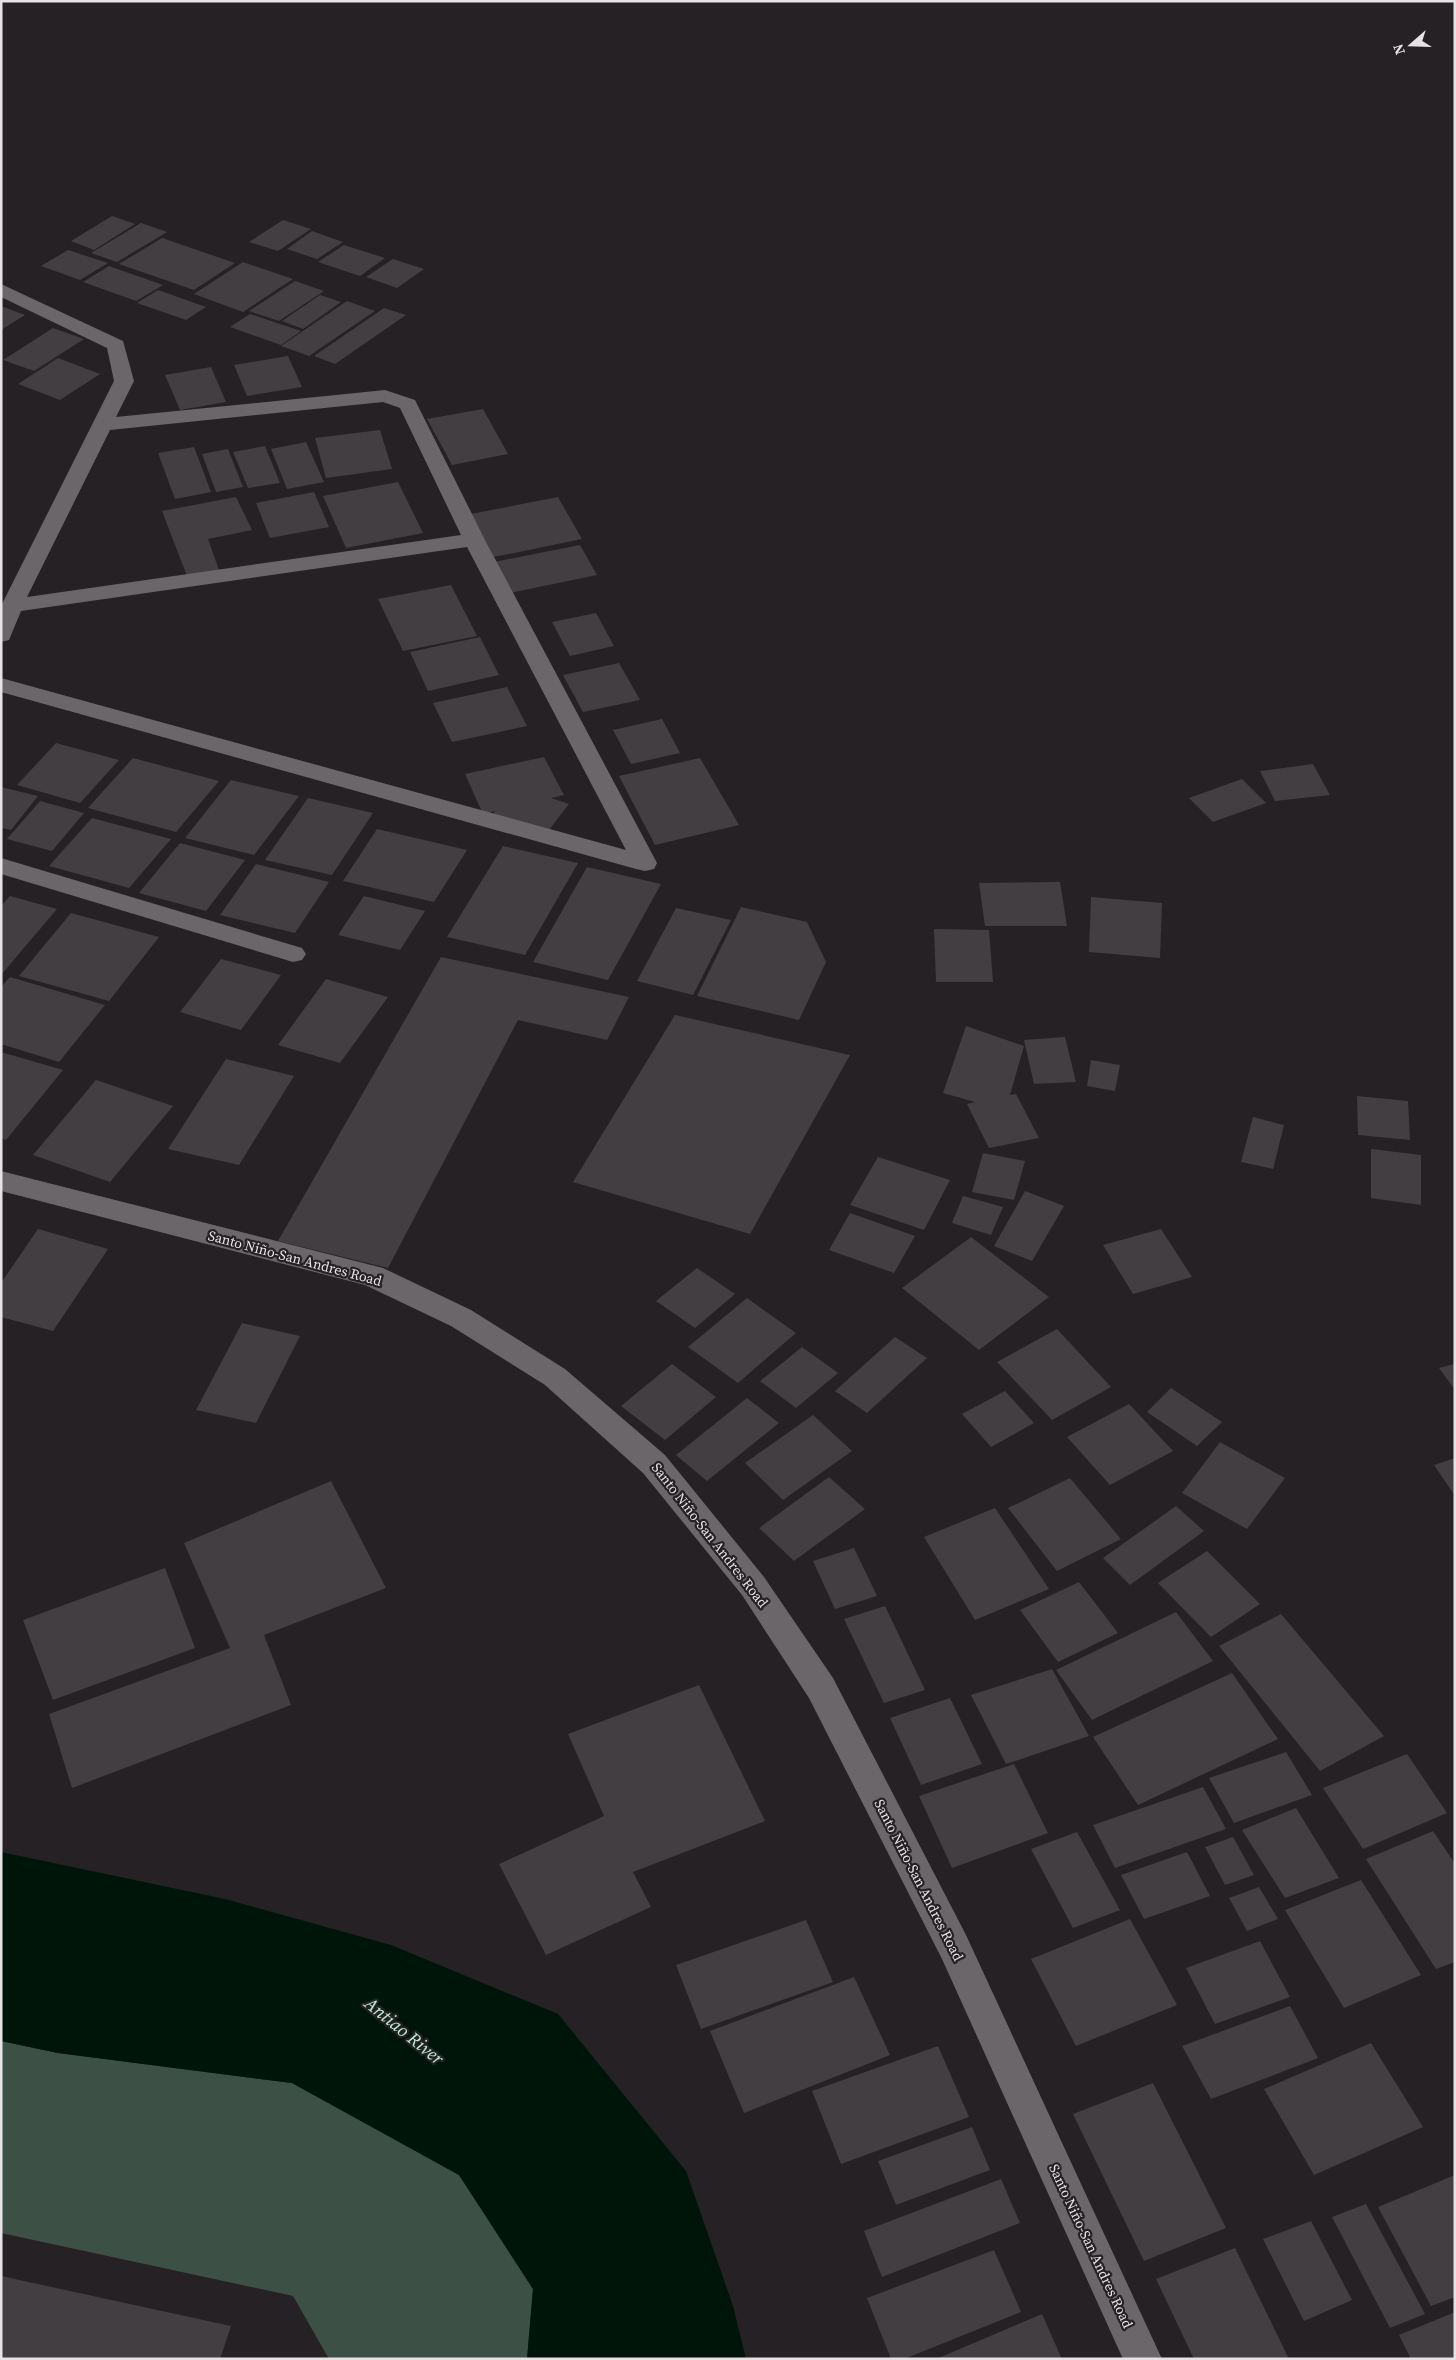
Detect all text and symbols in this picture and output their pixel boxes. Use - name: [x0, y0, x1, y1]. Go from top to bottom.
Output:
- north arrow: [1386, 20, 1436, 70]
- text: N: [1388, 41, 1410, 58]
- street label: Santo Niño-San Andres Road: [206, 1225, 384, 1291]
- street label: Santo Niño-San Andres Road: [647, 1458, 773, 1612]
- street label: Santo Niño-San Andres Road: [869, 1796, 969, 1964]
- water label: Antiao River: [359, 1990, 450, 2071]
- street label: Santo Niño-San Andres Road: [1044, 2161, 1138, 2331]

